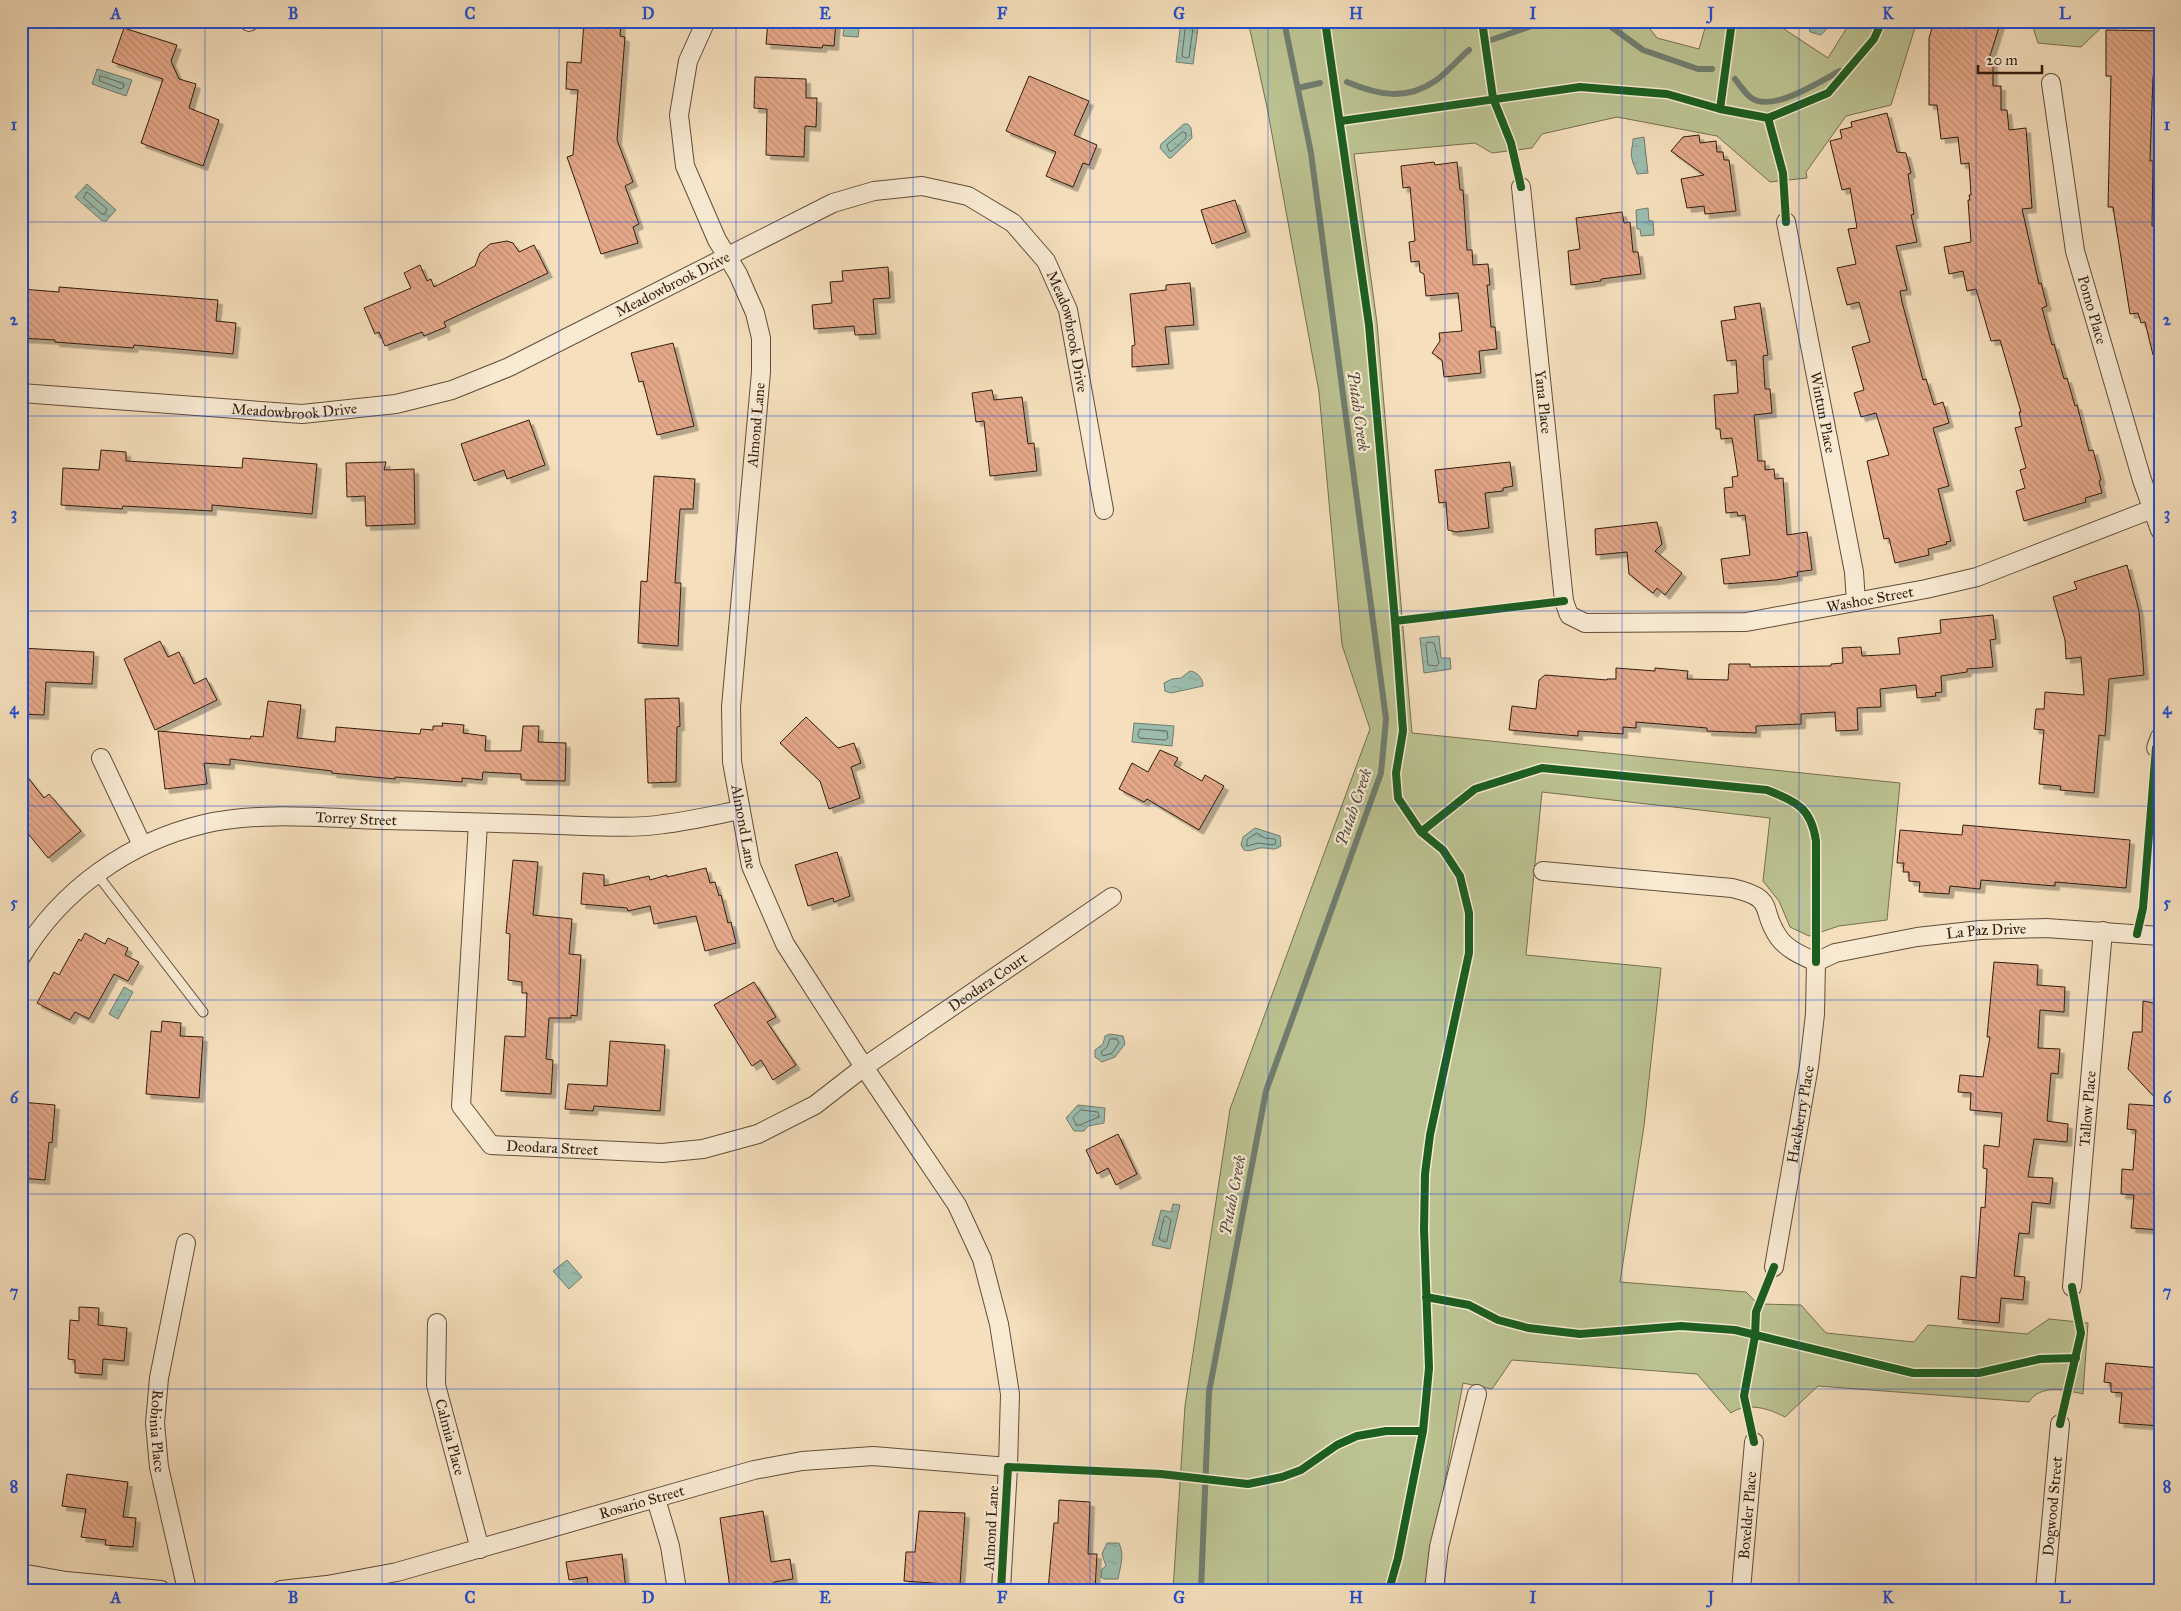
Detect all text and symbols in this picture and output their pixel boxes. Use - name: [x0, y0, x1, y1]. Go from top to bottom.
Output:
- text: A: [110, 4, 122, 23]
- text: B: [288, 4, 298, 23]
- text: C: [465, 4, 476, 23]
- text: D: [642, 4, 655, 23]
- text: E: [819, 4, 831, 23]
- text: F: [997, 4, 1008, 23]
- text: G: [1173, 4, 1185, 23]
- text: H: [1349, 4, 1363, 23]
- text: I: [1530, 4, 1537, 23]
- text: J: [1706, 4, 1715, 24]
- text: K: [1882, 4, 1894, 23]
- text: L: [2059, 4, 2071, 23]
- scale bar: [1978, 42, 2042, 74]
- text: 20 m: [1986, 51, 2018, 69]
- text: 1: [11, 115, 18, 134]
- text: 1: [2164, 115, 2171, 134]
- street label: Meadowbrook Drive: [612, 248, 733, 321]
- street label: Meadowbrook Drive: [1043, 268, 1092, 394]
- street label: Pomo Place: [2074, 273, 2111, 346]
- text: 2: [10, 310, 19, 329]
- text: 2: [2163, 310, 2172, 329]
- street label: Yana Place: [1531, 369, 1556, 435]
- water label: Putah Creek: [1343, 370, 1374, 452]
- street label: Wintun Place: [1806, 370, 1840, 455]
- street label: Almond Lane: [743, 382, 769, 469]
- street label: Meadowbrook Drive: [231, 399, 358, 423]
- text: 3: [11, 504, 17, 524]
- text: 3: [2164, 504, 2170, 524]
- street label: Washoe Street: [1825, 582, 1916, 616]
- text: 4: [10, 699, 20, 719]
- text: 4: [2163, 699, 2173, 719]
- water label: Putah Creek: [1331, 766, 1376, 848]
- street label: Almond Lane: [727, 782, 760, 870]
- street label: Torrey Street: [315, 808, 398, 829]
- text: 5: [10, 893, 18, 912]
- text: 5: [2163, 893, 2171, 912]
- street label: La Paz Drive: [1945, 920, 2026, 943]
- street label: Deodara Court: [945, 948, 1031, 1016]
- street label: Hackberry Place: [1783, 1064, 1818, 1165]
- street label: Tallow Place: [2075, 1070, 2100, 1147]
- text: 6: [10, 1088, 19, 1107]
- text: 6: [2163, 1088, 2172, 1107]
- street label: Deodara Street: [506, 1137, 599, 1159]
- water label: Putah Creek: [1215, 1154, 1250, 1237]
- text: 7: [10, 1282, 19, 1301]
- text: 7: [2163, 1282, 2172, 1301]
- street label: Robinia Place: [146, 1389, 169, 1474]
- street label: Calmia Place: [431, 1397, 469, 1477]
- street label: Dogwood Street: [2039, 1455, 2066, 1557]
- street label: Boxelder Place: [1735, 1470, 1760, 1560]
- text: 8: [10, 1477, 18, 1496]
- text: 8: [2163, 1477, 2171, 1496]
- street label: Rosario Street: [597, 1481, 687, 1523]
- street label: Almond Lane: [980, 1485, 1002, 1572]
- text: A: [110, 1588, 122, 1607]
- text: B: [288, 1588, 298, 1607]
- text: C: [465, 1588, 476, 1607]
- text: D: [642, 1588, 655, 1607]
- text: E: [819, 1588, 831, 1607]
- text: F: [997, 1588, 1008, 1607]
- text: G: [1173, 1588, 1185, 1607]
- text: H: [1349, 1588, 1363, 1607]
- text: I: [1530, 1588, 1537, 1607]
- text: J: [1706, 1588, 1715, 1608]
- text: K: [1882, 1588, 1894, 1607]
- text: L: [2059, 1588, 2071, 1607]

